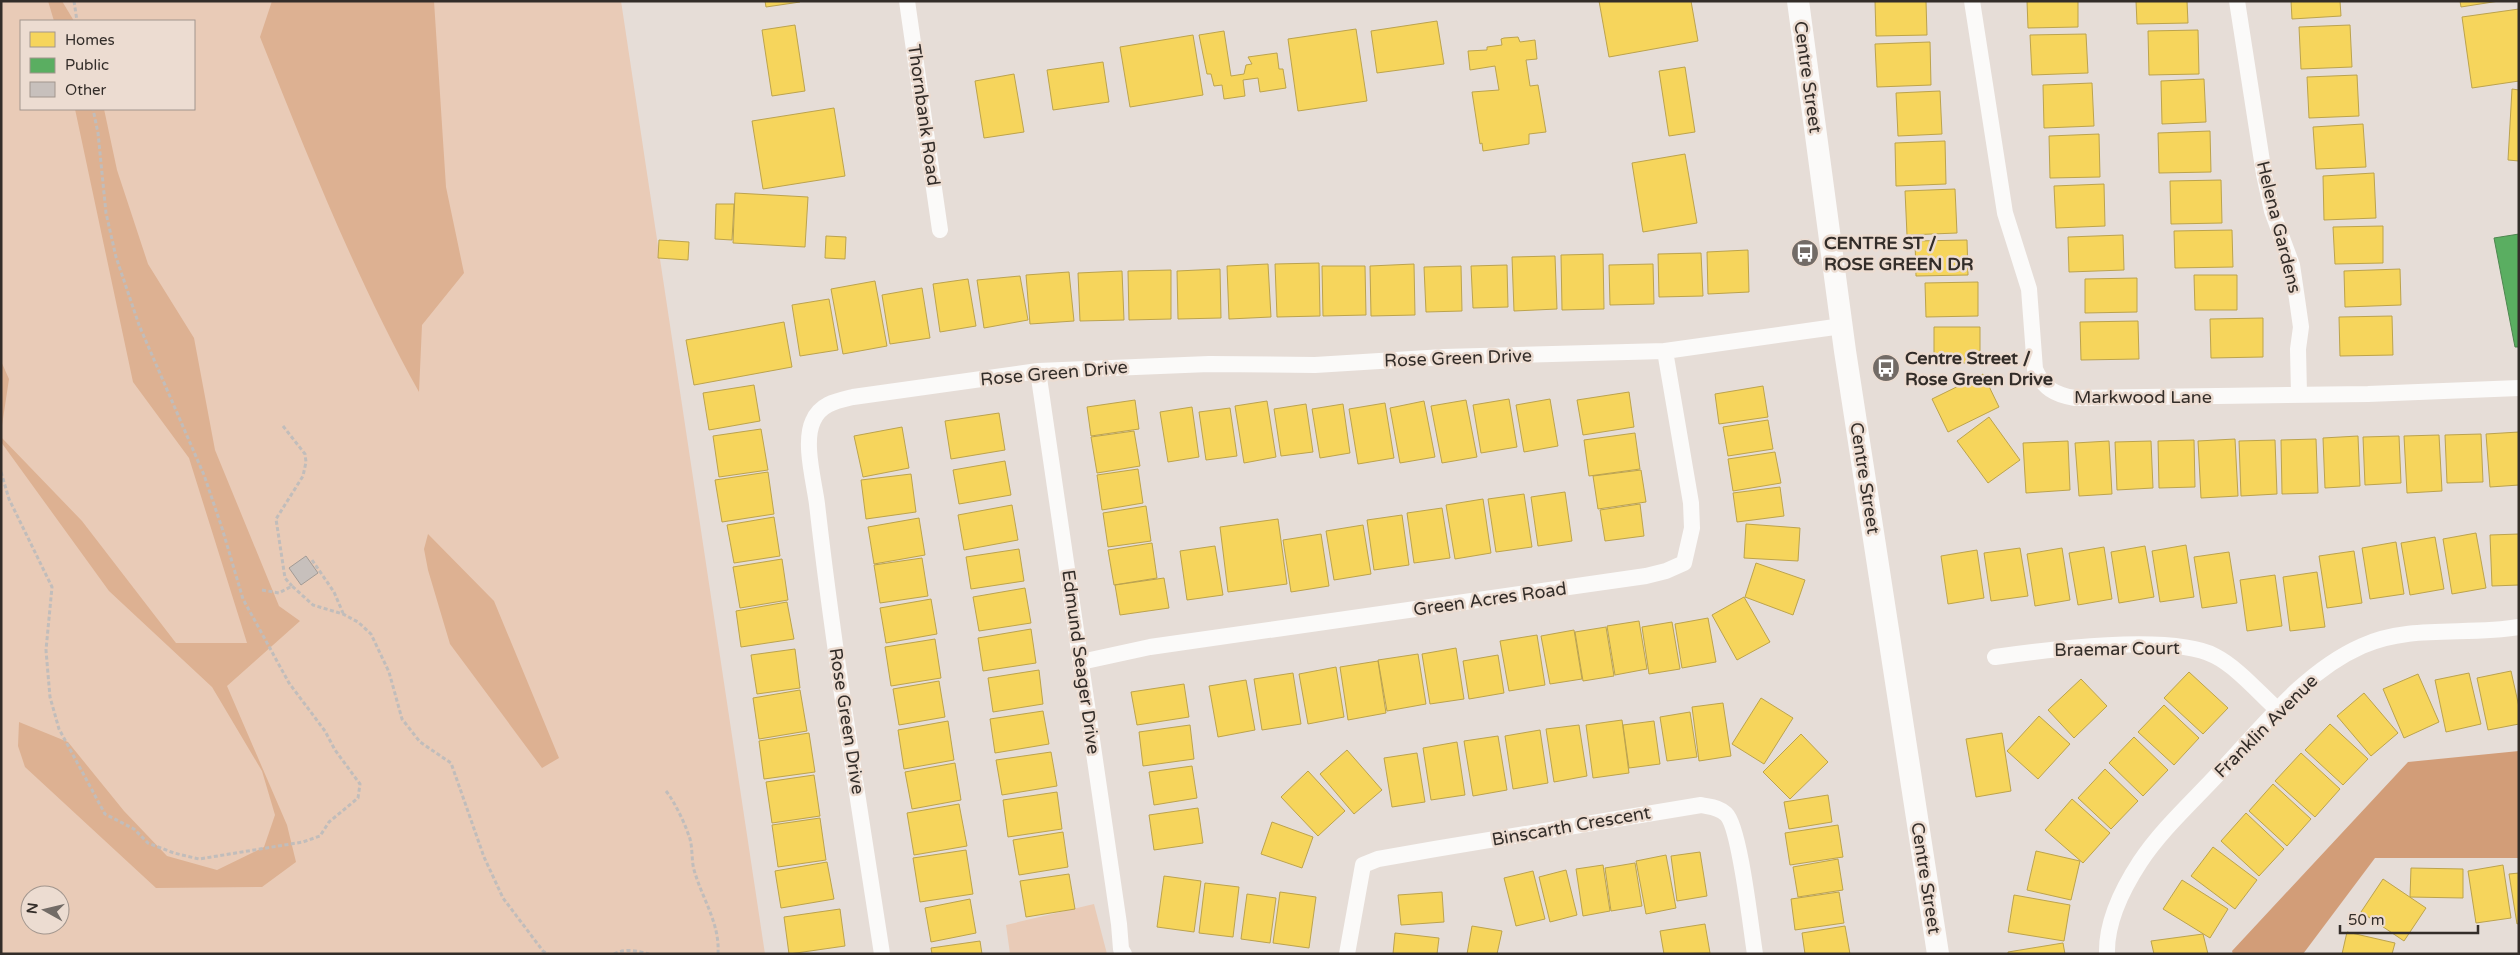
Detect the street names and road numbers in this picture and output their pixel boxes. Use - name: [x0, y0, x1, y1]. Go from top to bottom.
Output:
- street label: Centre Street: [1789, 20, 1827, 135]
- street label: Thornbank Road: [903, 43, 945, 187]
- street label: Helena Gardens: [2252, 159, 2306, 295]
- street label: Rose Green Drive: [1384, 344, 1532, 372]
- street label: Rose Green Drive: [979, 356, 1129, 390]
- street label: Markwood Lane: [2074, 386, 2212, 408]
- street label: Centre Street: [1845, 420, 1885, 536]
- street label: Edmund Seager Drive: [1057, 568, 1105, 756]
- street label: Green Acres Road: [1412, 577, 1568, 621]
- street label: Braemar Court: [2054, 637, 2180, 661]
- street label: Rose Green Drive: [825, 646, 869, 796]
- street label: Franklin Avenue: [2210, 670, 2322, 782]
- street label: Binscarth Crescent: [1490, 801, 1652, 851]
- street label: Centre Street: [1906, 820, 1946, 936]

